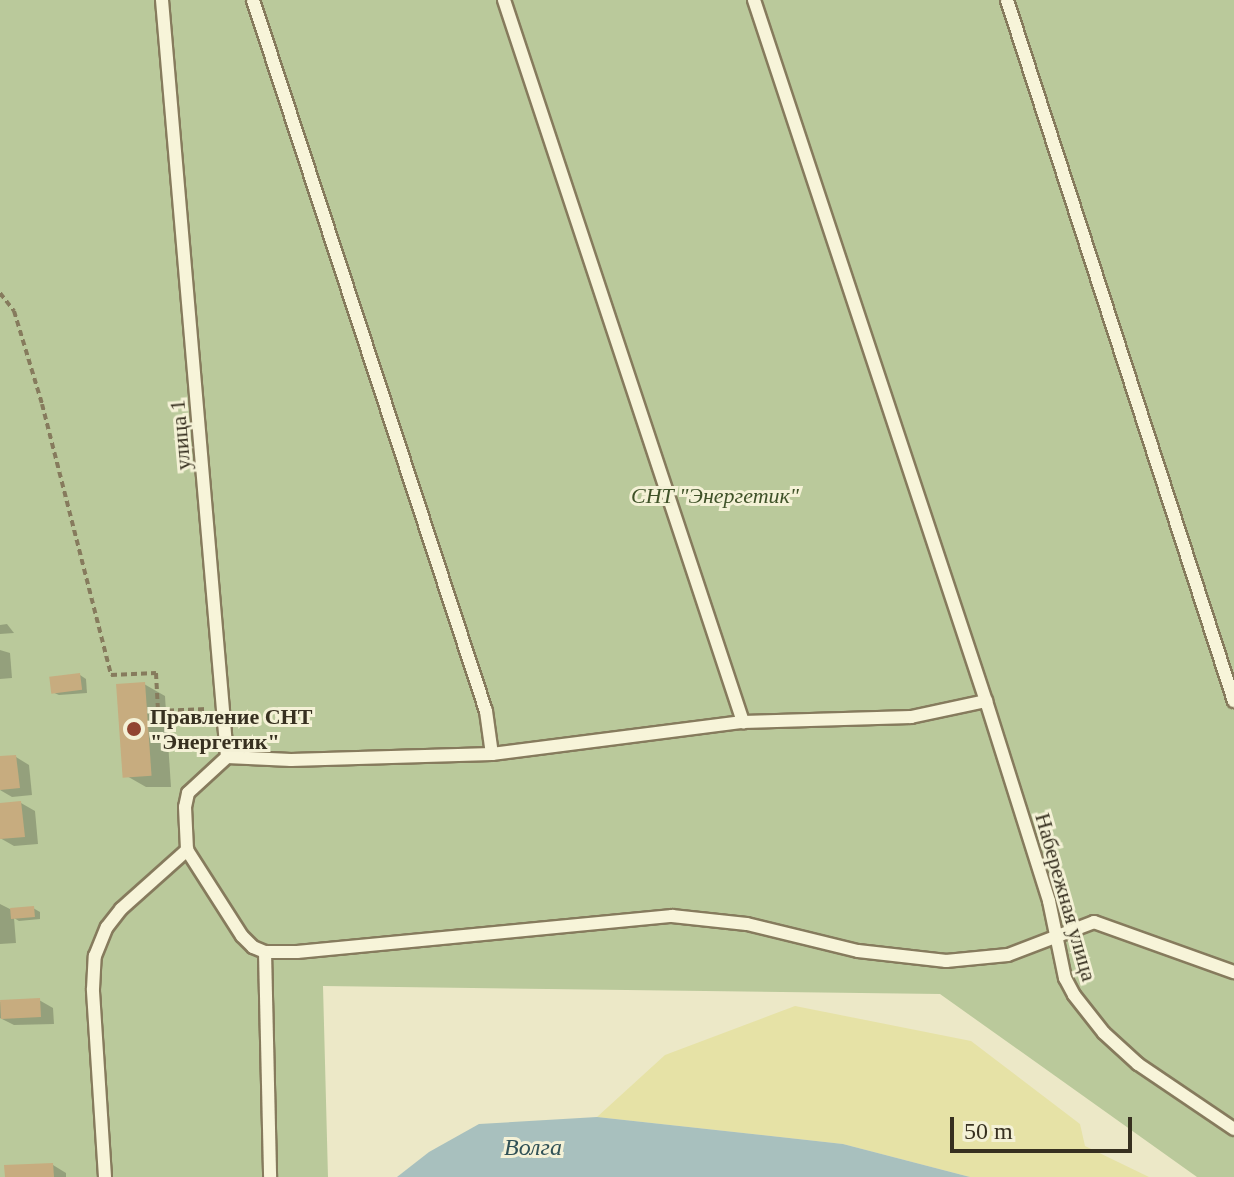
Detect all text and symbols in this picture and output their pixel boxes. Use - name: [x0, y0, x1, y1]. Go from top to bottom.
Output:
- street label: улица 1: [164, 399, 196, 471]
- park label: СНТ "Энергетик": [631, 483, 799, 509]
- place label: Правление СНТ "Энергетик": [150, 703, 312, 754]
- marker: Правление СНТ "Энергетик": [125, 720, 143, 738]
- street label: Набережная улица: [1029, 810, 1103, 984]
- scale bar: [954, 1101, 1136, 1151]
- text: 50 m: [964, 1118, 1013, 1144]
- water label: Волга: [504, 1134, 562, 1162]

